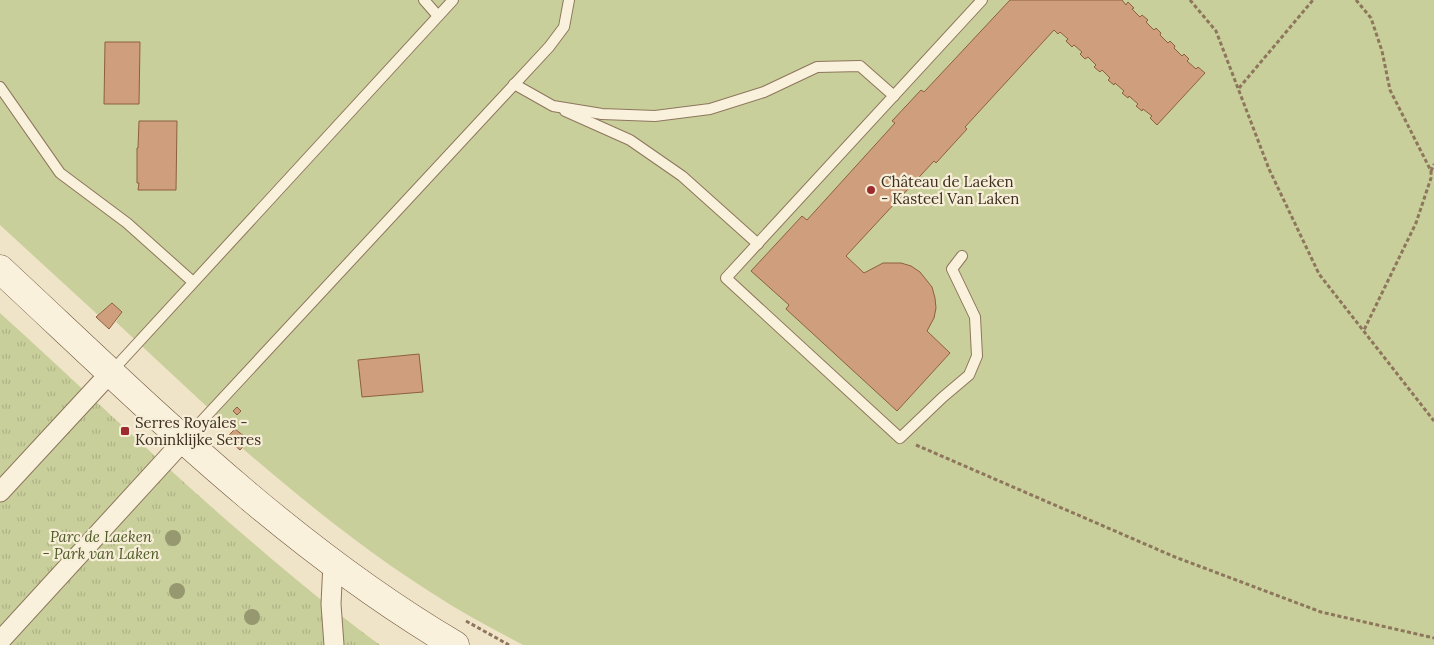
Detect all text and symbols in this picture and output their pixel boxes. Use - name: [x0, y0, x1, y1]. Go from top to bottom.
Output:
- place label: Château de Laeken - Kasteel Van Laken: [881, 172, 1019, 208]
- marker: Château de Laeken - Kasteel Van Laken: [865, 184, 877, 196]
- place label: Serres Royales - Koninklijke Serres: [135, 413, 261, 449]
- marker: Serres Royales - Koninklijke Serres: [119, 425, 131, 437]
- park label: Parc de Laeken - Park van Laken: [43, 527, 160, 563]

